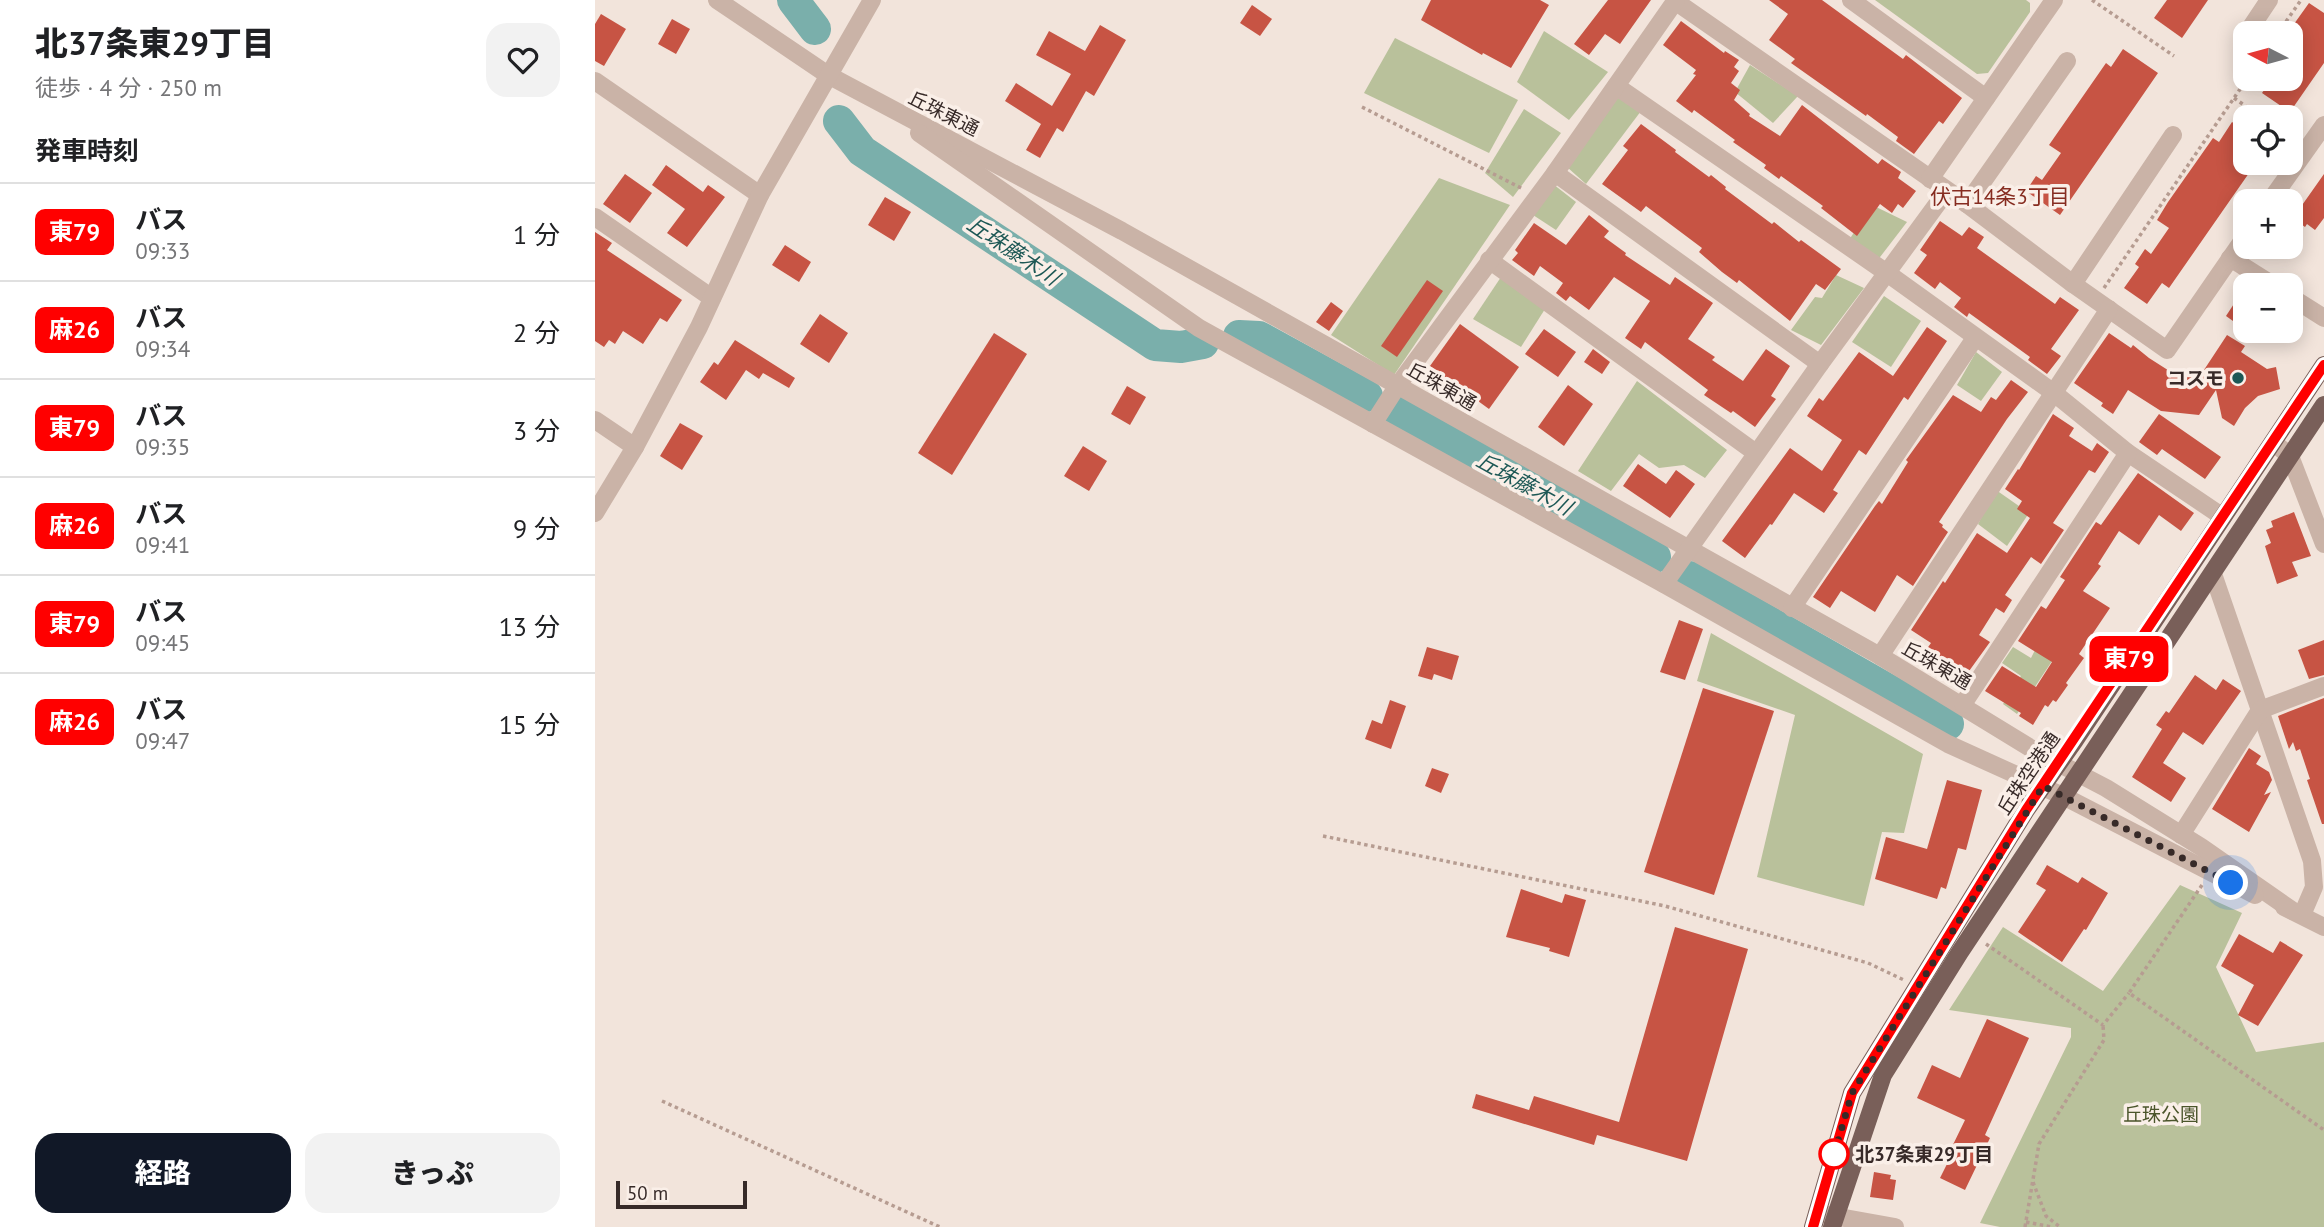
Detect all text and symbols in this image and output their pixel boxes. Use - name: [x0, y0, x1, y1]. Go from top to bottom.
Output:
- text: 北37条東29丁目: [35, 21, 275, 64]
- north arrow: [2233, 21, 2303, 91]
- map controls: [2233, 21, 2303, 343]
- button: heart: [486, 23, 560, 97]
- text: 徒歩 · 4 分 · 250 m: [35, 73, 222, 102]
- street label: 丘珠東通: [905, 85, 983, 141]
- button: locate: [2233, 105, 2303, 175]
- text: 発車時刻: [35, 134, 139, 167]
- district label: 伏古14条3丁目: [1930, 183, 2070, 210]
- button: +: [2233, 189, 2303, 259]
- text: バス: [135, 203, 187, 236]
- water label: 丘珠藤木川: [962, 210, 1066, 292]
- text: 東79: [49, 216, 100, 247]
- text: 1 分: [513, 218, 560, 251]
- text: 09:33: [135, 236, 190, 265]
- button: −: [2233, 273, 2303, 343]
- text: バス: [135, 301, 187, 334]
- text: 麻26: [49, 314, 100, 345]
- text: 2 分: [513, 316, 560, 349]
- text: 09:34: [135, 334, 190, 363]
- street label: 丘珠東通: [1403, 357, 1481, 415]
- place label: コスモ: [2167, 366, 2224, 390]
- marker: コスモ: [2230, 370, 2246, 386]
- text: バス: [135, 399, 187, 432]
- text: 東79: [49, 412, 100, 443]
- text: 3 分: [513, 414, 560, 447]
- text: 09:35: [135, 432, 190, 461]
- water label: 丘珠藤木川: [1472, 446, 1578, 522]
- text: バス: [135, 497, 187, 530]
- text: 麻26: [49, 510, 100, 541]
- text: 9 分: [513, 512, 560, 545]
- text: 09:41: [135, 530, 190, 559]
- text: バス: [135, 595, 187, 628]
- text: 東79: [49, 608, 100, 639]
- text: 13 分: [499, 610, 560, 643]
- text: 09:45: [135, 628, 190, 657]
- street label: 丘珠東通: [1898, 636, 1976, 694]
- line badge: 東79: [2089, 636, 2169, 682]
- text: 東79: [2103, 643, 2155, 674]
- text: バス: [135, 693, 187, 726]
- text: 麻26: [49, 706, 100, 737]
- text: 15 分: [499, 708, 560, 741]
- text: 09:47: [135, 726, 190, 755]
- street label: 丘珠空港通: [1991, 727, 2065, 819]
- your location: [2213, 865, 2248, 900]
- park label: 丘珠公園: [2123, 1102, 2199, 1126]
- button: 経路: [35, 1133, 291, 1213]
- button: きっぷ: [305, 1133, 560, 1213]
- marker: 北37条東29丁目: [1819, 1139, 1849, 1169]
- place label: 北37条東29丁目: [1855, 1142, 1993, 1166]
- scale bar: [616, 1178, 747, 1210]
- text: 50 m: [627, 1181, 668, 1205]

